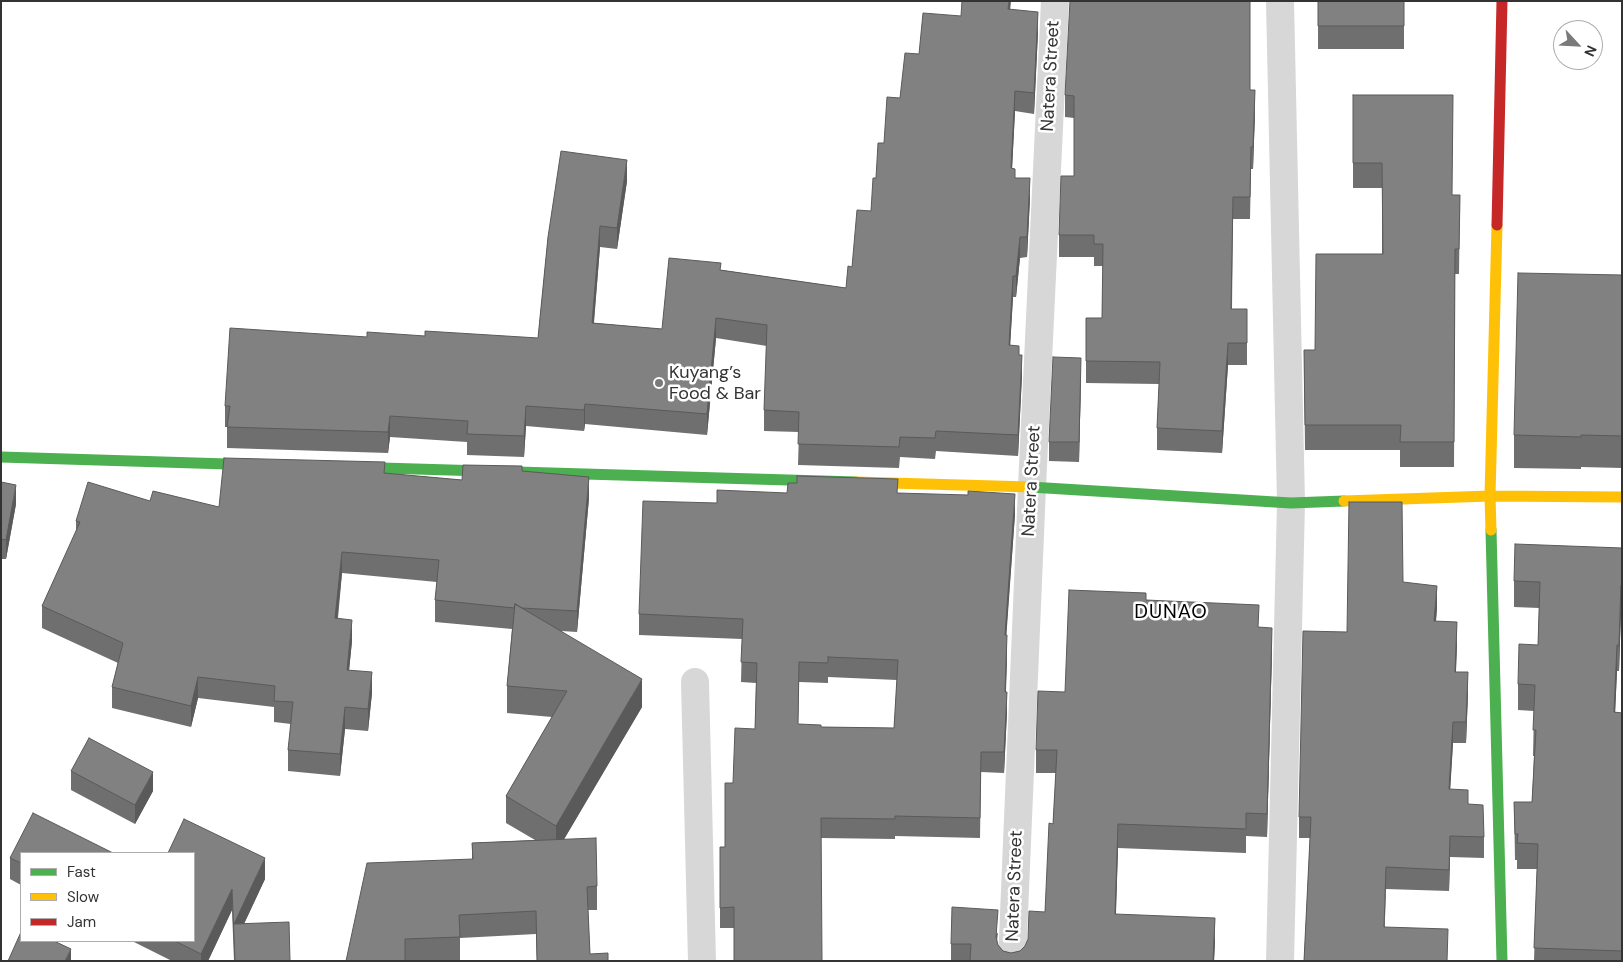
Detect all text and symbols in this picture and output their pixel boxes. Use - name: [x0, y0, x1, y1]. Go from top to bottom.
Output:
- street label: Natera Street: [1037, 20, 1065, 132]
- north arrow: [1553, 20, 1603, 70]
- text: N: [1580, 42, 1601, 59]
- place label: Kuyang’s Food & Bar: [669, 362, 761, 404]
- marker: Kuyang’s Food & Bar: [653, 377, 665, 389]
- street label: Natera Street: [1018, 425, 1046, 537]
- district label: DUNAO: [1134, 601, 1208, 625]
- street label: Natera Street: [1002, 830, 1028, 942]
- legend: [20, 852, 195, 942]
- text: Fast: [67, 862, 96, 882]
- text: Slow: [67, 887, 99, 907]
- text: Jam: [67, 912, 96, 932]

